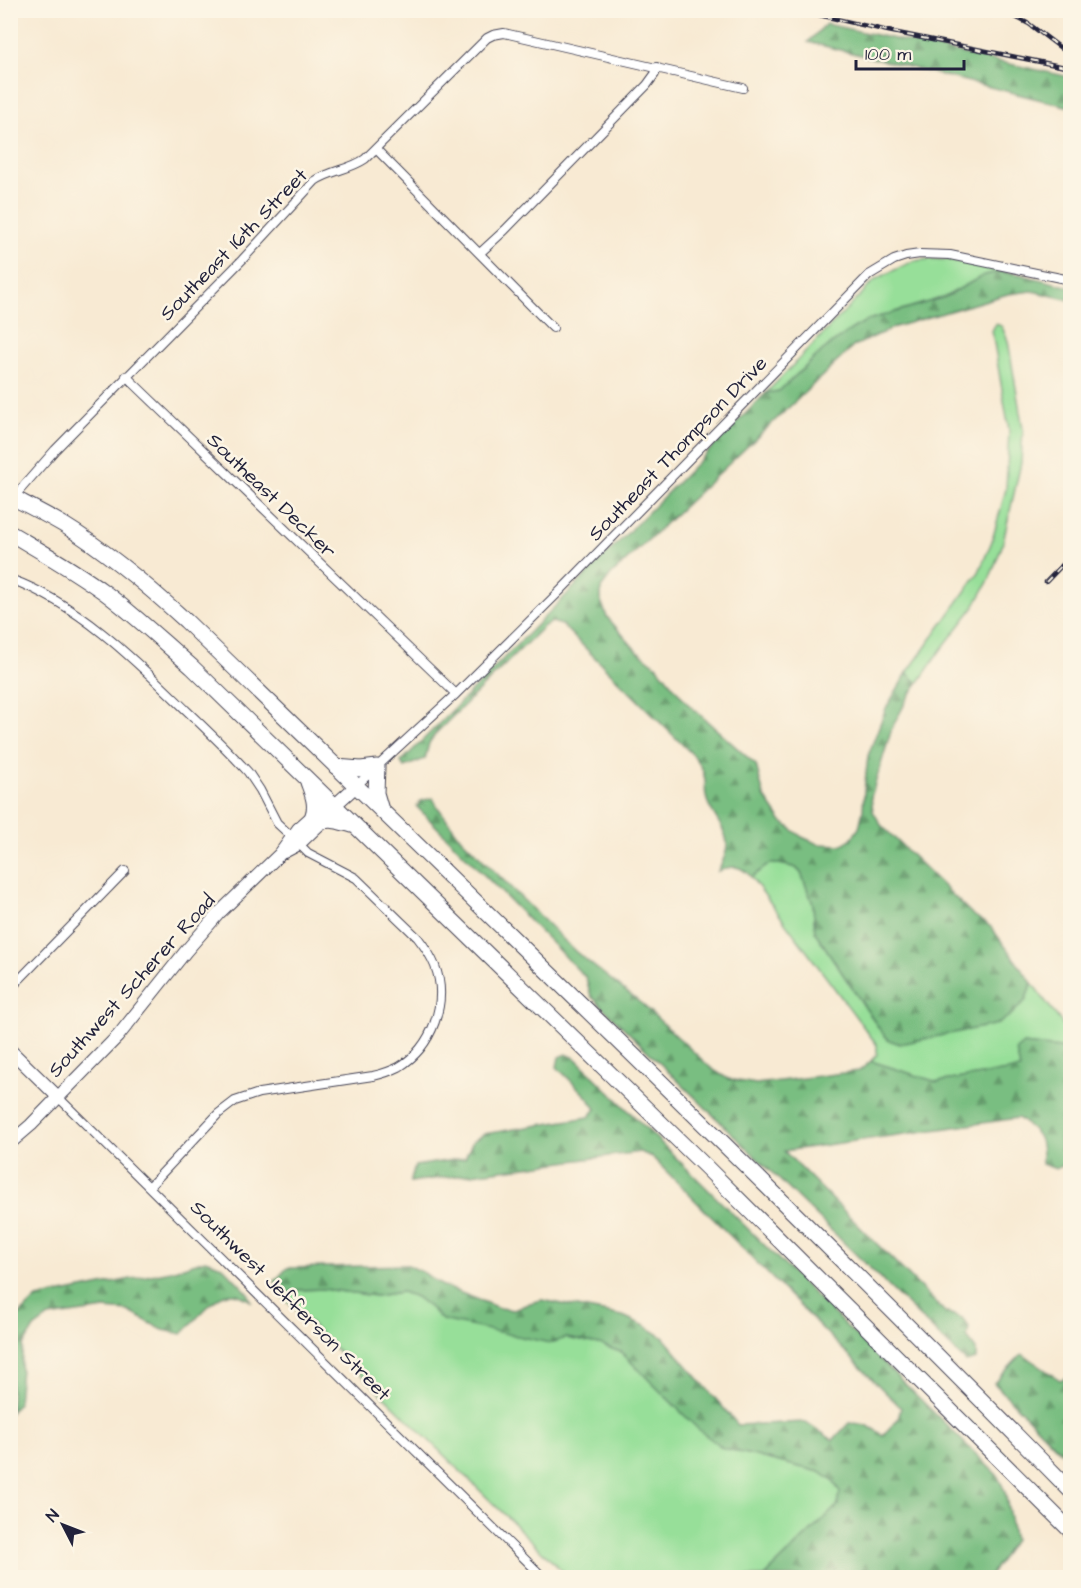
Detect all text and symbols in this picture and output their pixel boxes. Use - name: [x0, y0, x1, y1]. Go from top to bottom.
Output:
- scale bar: [856, 33, 964, 71]
- text: 100 m: [865, 42, 911, 67]
- street label: Southeast 16th Street: [153, 162, 314, 327]
- street label: Southeast Thompson Drive: [582, 350, 774, 547]
- street label: Southeast Decker: [200, 427, 342, 565]
- street label: Southwest Scherer Road: [42, 888, 222, 1084]
- street label: Southwest Jefferson Street: [184, 1194, 397, 1407]
- north arrow: [33, 1495, 93, 1555]
- text: N: [41, 1505, 64, 1527]

